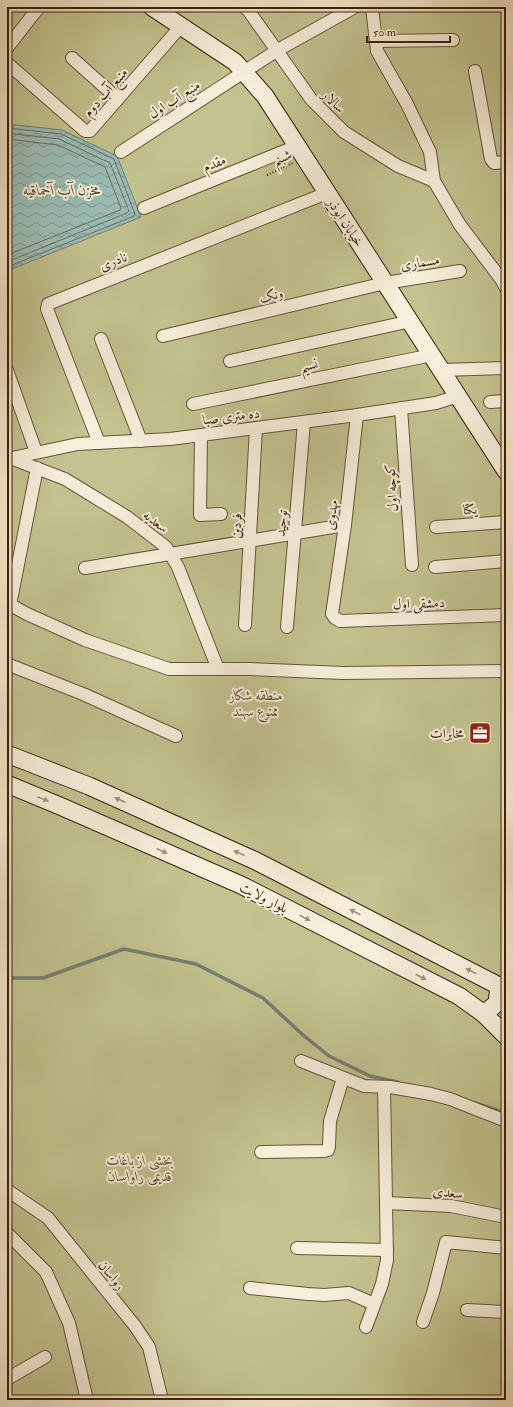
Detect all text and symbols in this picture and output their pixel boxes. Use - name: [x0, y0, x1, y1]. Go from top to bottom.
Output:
- scale bar: [367, 18, 450, 44]
- text: 50 m: [373, 25, 397, 40]
- street label: منبع آب دوم: [80, 64, 135, 124]
- street label: منبع آب اول: [145, 76, 206, 127]
- street label: سالار: [317, 85, 349, 116]
- street label: شبنم: [270, 146, 296, 174]
- street label: مقدم: [200, 151, 230, 179]
- water label: مخزن آب آخماقیه: [23, 181, 101, 200]
- street label: خیابان ابوذر: [322, 193, 368, 250]
- street label: نادری: [97, 248, 130, 275]
- street label: مسماری: [399, 251, 441, 274]
- street label: ونک: [257, 284, 285, 307]
- street label: نسیم: [299, 355, 321, 381]
- street label: ده متری صبا: [201, 405, 261, 428]
- street label: کوچه اول: [381, 463, 403, 512]
- street label: مهدوی: [321, 499, 343, 531]
- street label: یکتا: [462, 500, 479, 518]
- street label: سعدیه: [140, 506, 172, 537]
- street label: توحید: [272, 509, 291, 537]
- street label: فردین: [227, 513, 246, 539]
- street label: دمشقی اول: [393, 594, 446, 615]
- park label: منطقه شکار ممنوع سهند: [228, 687, 283, 723]
- office icon: مخابرات: [467, 720, 493, 746]
- place label: مخابرات: [430, 725, 465, 742]
- one-way arrow: [38, 796, 49, 802]
- one-way arrow: [115, 797, 126, 803]
- one-way arrow: [157, 848, 168, 854]
- one-way arrow: [233, 850, 245, 857]
- street label: بلوار ولایت: [237, 878, 291, 917]
- one-way arrow: [349, 909, 361, 915]
- one-way arrow: [299, 915, 311, 921]
- one-way arrow: [465, 968, 477, 974]
- one-way arrow: [415, 974, 427, 980]
- park label: بخشی از باغات قدیمی راواسان: [107, 1152, 173, 1186]
- street label: سعدی: [432, 1182, 464, 1203]
- street label: رواسان: [94, 1257, 129, 1294]

